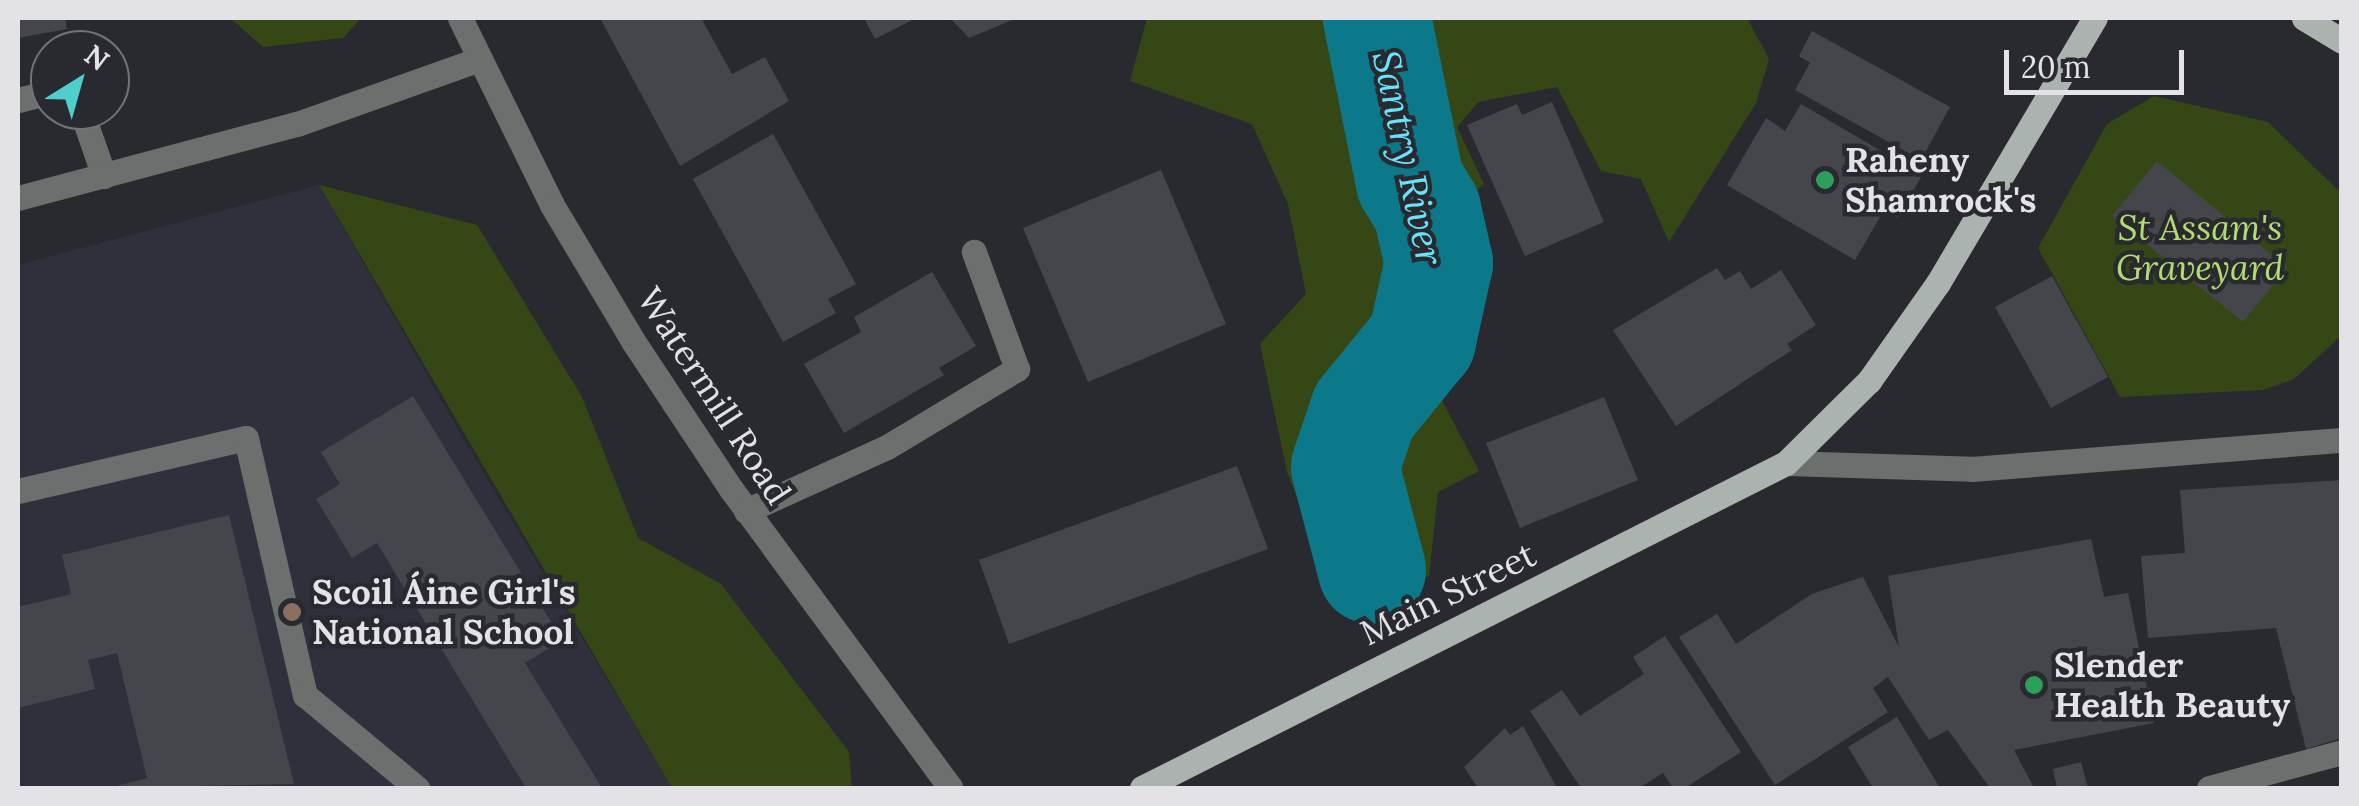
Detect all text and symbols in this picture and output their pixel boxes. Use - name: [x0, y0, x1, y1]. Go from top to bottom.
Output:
- north arrow: [30, 30, 130, 130]
- scale bar: [2009, 30, 2189, 92]
- text: N: [77, 37, 116, 79]
- water label: Santry River: [1363, 46, 1453, 270]
- text: 20 m: [2021, 48, 2090, 86]
- place label: Raheny Shamrock's: [1845, 139, 2036, 221]
- marker: Raheny Shamrock's: [1814, 169, 1836, 191]
- park label: St Assam's Graveyard: [2116, 207, 2284, 289]
- street label: Watermill Road: [628, 280, 800, 512]
- street label: Main Street: [1354, 534, 1542, 654]
- place label: Scoil Áine Girl's National School: [312, 571, 576, 653]
- marker: Scoil Áine Girl's National School: [281, 601, 303, 623]
- place label: Slender Health Beauty: [2054, 644, 2290, 726]
- marker: Slender Health Beauty: [2023, 674, 2045, 696]

